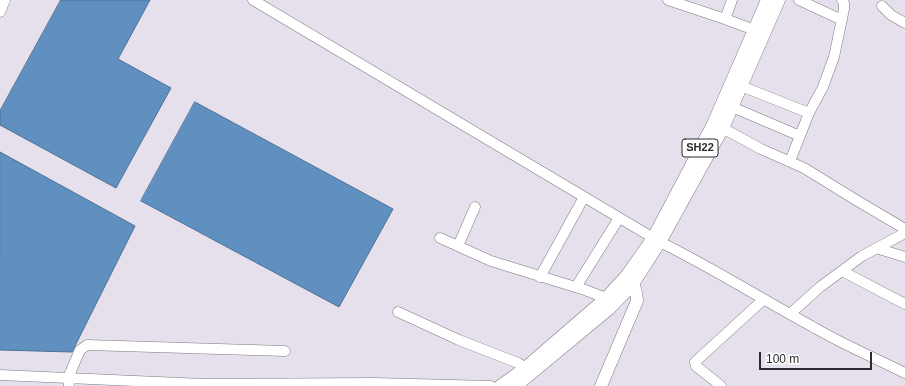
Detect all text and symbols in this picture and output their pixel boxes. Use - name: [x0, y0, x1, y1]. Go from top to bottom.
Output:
- road number: SH22: [682, 139, 718, 157]
- scale bar: [761, 344, 874, 370]
- text: 100 m: [766, 352, 799, 366]

